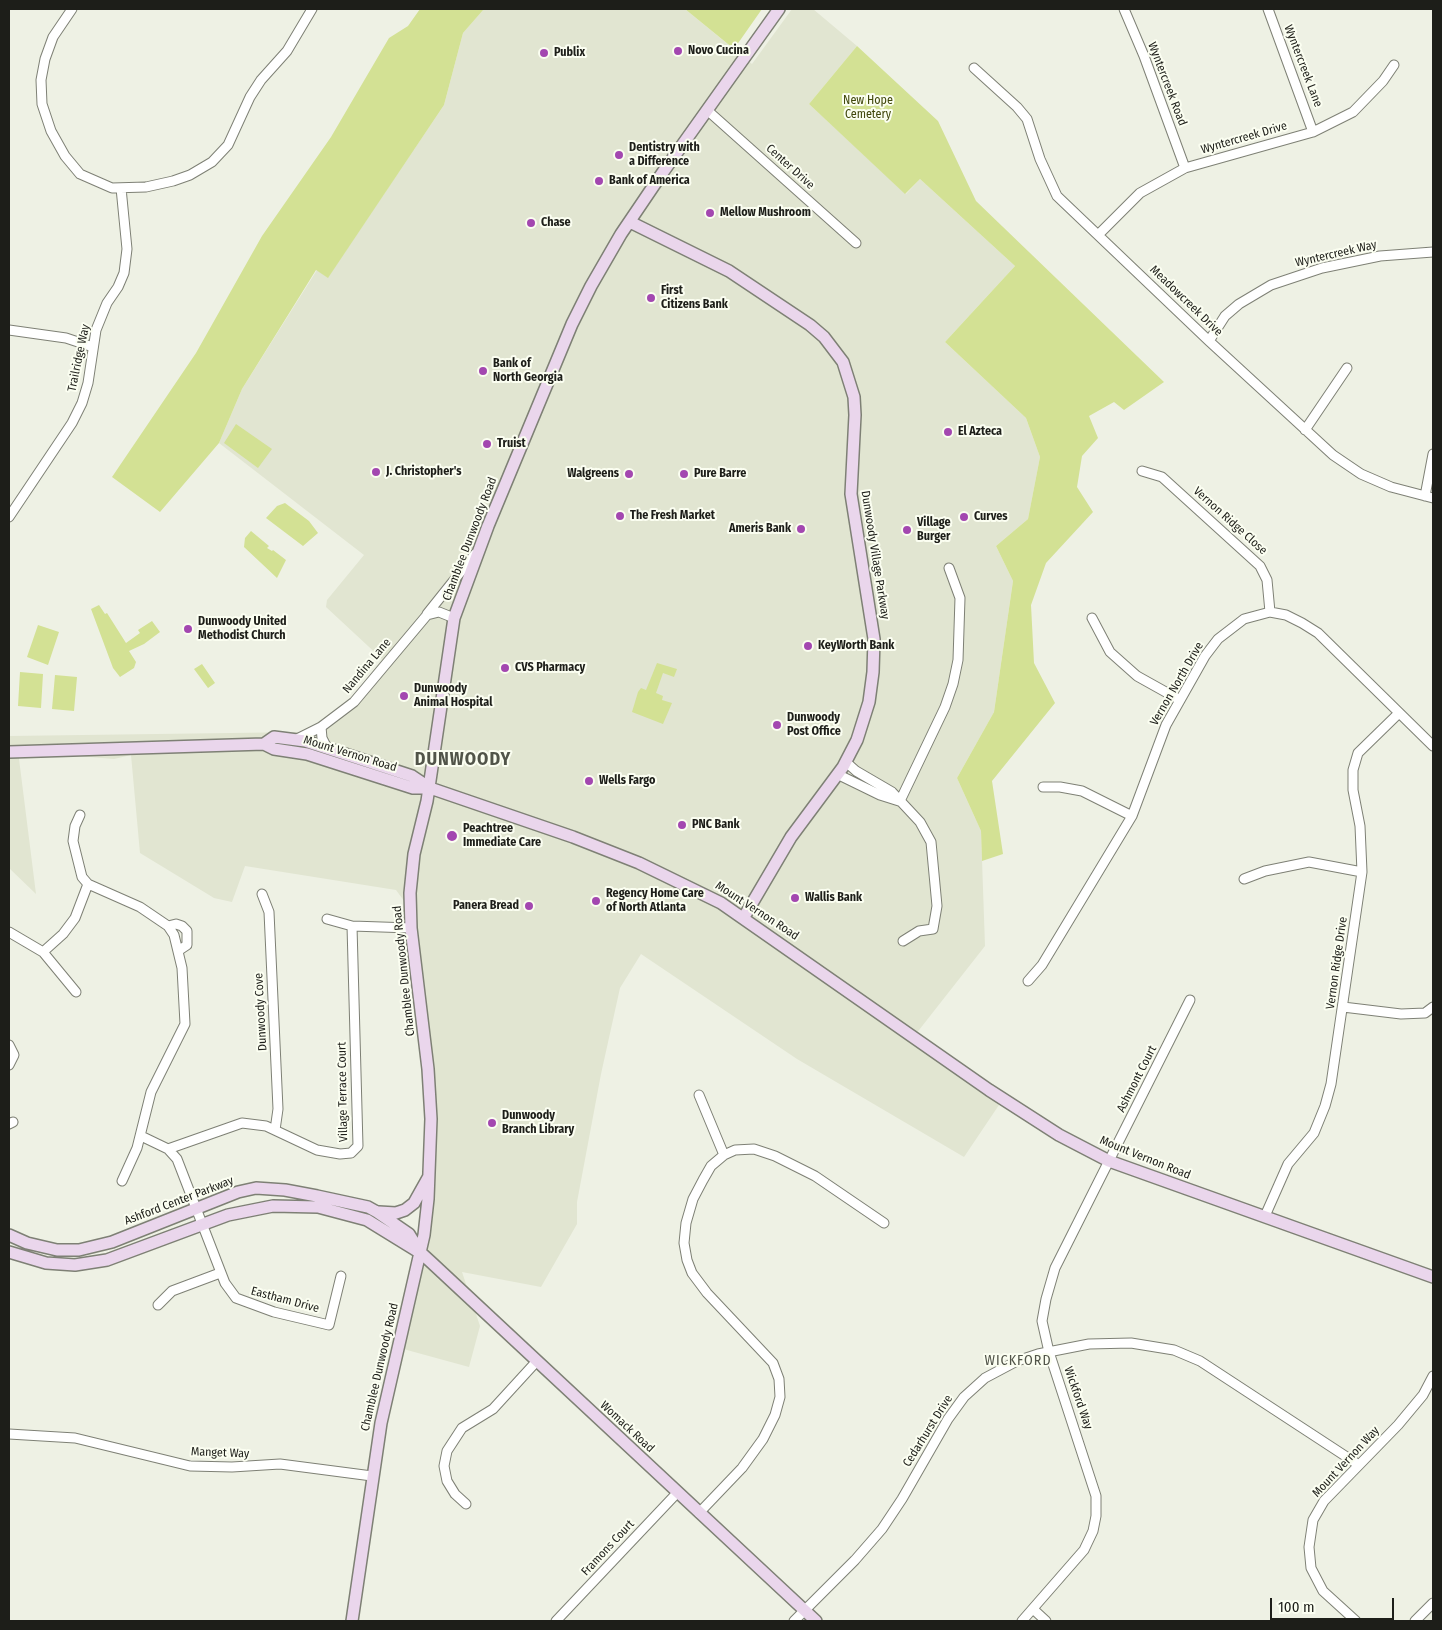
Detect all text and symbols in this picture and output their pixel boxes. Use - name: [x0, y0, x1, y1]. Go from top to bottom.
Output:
- street label: Wyntercreek Lane: [1281, 23, 1325, 109]
- street label: Wyntercreek Road: [1144, 40, 1190, 128]
- place label: Novo Cucina: [688, 44, 749, 58]
- marker: Novo Cucina: [672, 45, 684, 57]
- place label: Publix: [554, 46, 585, 60]
- marker: Publix: [538, 47, 550, 59]
- park label: New Hope Cemetery: [843, 94, 893, 122]
- street label: Wyntercreek Drive: [1199, 119, 1289, 157]
- place label: Dentistry with a Difference: [629, 141, 700, 169]
- street label: Center Drive: [763, 142, 817, 192]
- marker: Dentistry with a Difference: [613, 149, 625, 161]
- place label: Bank of America: [609, 174, 690, 188]
- marker: Bank of America: [593, 175, 605, 187]
- place label: Mellow Mushroom: [720, 206, 811, 220]
- marker: Mellow Mushroom: [704, 207, 716, 219]
- place label: Chase: [541, 216, 571, 230]
- marker: Chase: [525, 217, 537, 229]
- street label: Wyntercreek Way: [1294, 238, 1378, 270]
- street label: Meadowcreek Drive: [1147, 263, 1225, 339]
- place label: First Citizens Bank: [661, 284, 728, 312]
- marker: First Citizens Bank: [645, 292, 657, 304]
- street label: Trailridge Way: [65, 323, 93, 393]
- place label: Bank of North Georgia: [493, 357, 563, 385]
- marker: Bank of North Georgia: [477, 365, 489, 377]
- place label: El Azteca: [958, 425, 1002, 439]
- marker: El Azteca: [942, 426, 954, 438]
- place label: Truist: [497, 437, 526, 451]
- marker: Truist: [481, 438, 493, 450]
- place label: J. Christopher's: [386, 465, 462, 479]
- marker: J. Christopher's: [370, 466, 382, 478]
- place label: Walgreens: [567, 467, 619, 481]
- place label: Pure Barre: [694, 467, 746, 481]
- marker: Walgreens: [623, 468, 635, 480]
- marker: Pure Barre: [678, 468, 690, 480]
- street label: Chamblee Dunwoody Road: [440, 475, 500, 603]
- street label: Vernon Ridge Close: [1190, 484, 1270, 558]
- street label: Dunwoody Village Parkway: [858, 490, 892, 620]
- place label: The Fresh Market: [630, 509, 715, 523]
- marker: The Fresh Market: [614, 510, 626, 522]
- place label: Curves: [974, 510, 1008, 524]
- marker: Curves: [958, 511, 970, 523]
- place label: Village Burger: [917, 516, 951, 544]
- place label: Ameris Bank: [729, 522, 791, 536]
- marker: Ameris Bank: [795, 523, 807, 535]
- marker: Village Burger: [901, 524, 913, 536]
- place label: Dunwoody United Methodist Church: [198, 615, 287, 643]
- marker: Dunwoody United Methodist Church: [182, 623, 194, 635]
- street label: Nandina Lane: [340, 636, 394, 696]
- place label: KeyWorth Bank: [818, 639, 894, 653]
- marker: KeyWorth Bank: [802, 640, 814, 652]
- street label: Vernon North Drive: [1147, 640, 1207, 728]
- place label: CVS Pharmacy: [515, 661, 585, 675]
- marker: CVS Pharmacy: [499, 662, 511, 674]
- place label: Dunwoody Animal Hospital: [414, 682, 492, 710]
- marker: Dunwoody Animal Hospital: [398, 690, 410, 702]
- place label: Dunwoody Post Office: [787, 711, 841, 739]
- marker: Dunwoody Post Office: [771, 719, 783, 731]
- street label: Mount Vernon Road: [302, 733, 398, 775]
- district label: DUNWOODY: [414, 749, 512, 771]
- place label: Wells Fargo: [599, 774, 655, 788]
- marker: Wells Fargo: [583, 775, 595, 787]
- place label: PNC Bank: [692, 818, 740, 832]
- marker: PNC Bank: [676, 819, 688, 831]
- place label: Peachtree Immediate Care: [463, 822, 541, 850]
- marker: Peachtree Immediate Care: [445, 829, 459, 843]
- street label: Mount Vernon Road: [713, 879, 801, 943]
- place label: Regency Home Care of North Atlanta: [606, 887, 704, 915]
- place label: Wallis Bank: [805, 891, 862, 905]
- marker: Wallis Bank: [789, 892, 801, 904]
- marker: Regency Home Care of North Atlanta: [590, 895, 602, 907]
- place label: Panera Bread: [453, 899, 519, 913]
- marker: Panera Bread: [523, 900, 535, 912]
- street label: Chamblee Dunwoody Road: [390, 905, 418, 1037]
- street label: Vernon Ridge Drive: [1323, 916, 1351, 1010]
- street label: Dunwoody Cove: [252, 973, 270, 1051]
- street label: Village Terrace Court: [335, 1042, 351, 1142]
- street label: Ashmont Court: [1114, 1043, 1160, 1115]
- place label: Dunwoody Branch Library: [502, 1109, 574, 1137]
- marker: Dunwoody Branch Library: [486, 1117, 498, 1129]
- street label: Mount Vernon Road: [1097, 1133, 1193, 1183]
- street label: Ashford Center Parkway: [122, 1174, 236, 1228]
- street label: Eastham Drive: [249, 1284, 321, 1316]
- street label: Chamblee Dunwoody Road: [358, 1302, 402, 1432]
- district label: WICKFORD: [983, 1353, 1053, 1369]
- street label: Wickford Way: [1061, 1365, 1095, 1431]
- street label: Cedarhurst Drive: [900, 1392, 956, 1470]
- street label: Womack Road: [597, 1398, 657, 1456]
- street label: Mount Vernon Way: [1310, 1424, 1382, 1500]
- street label: Manget Way: [190, 1445, 250, 1461]
- street label: Framons Court: [579, 1517, 637, 1579]
- scale bar: [1272, 1588, 1396, 1620]
- text: 100 m: [1278, 1598, 1315, 1616]

